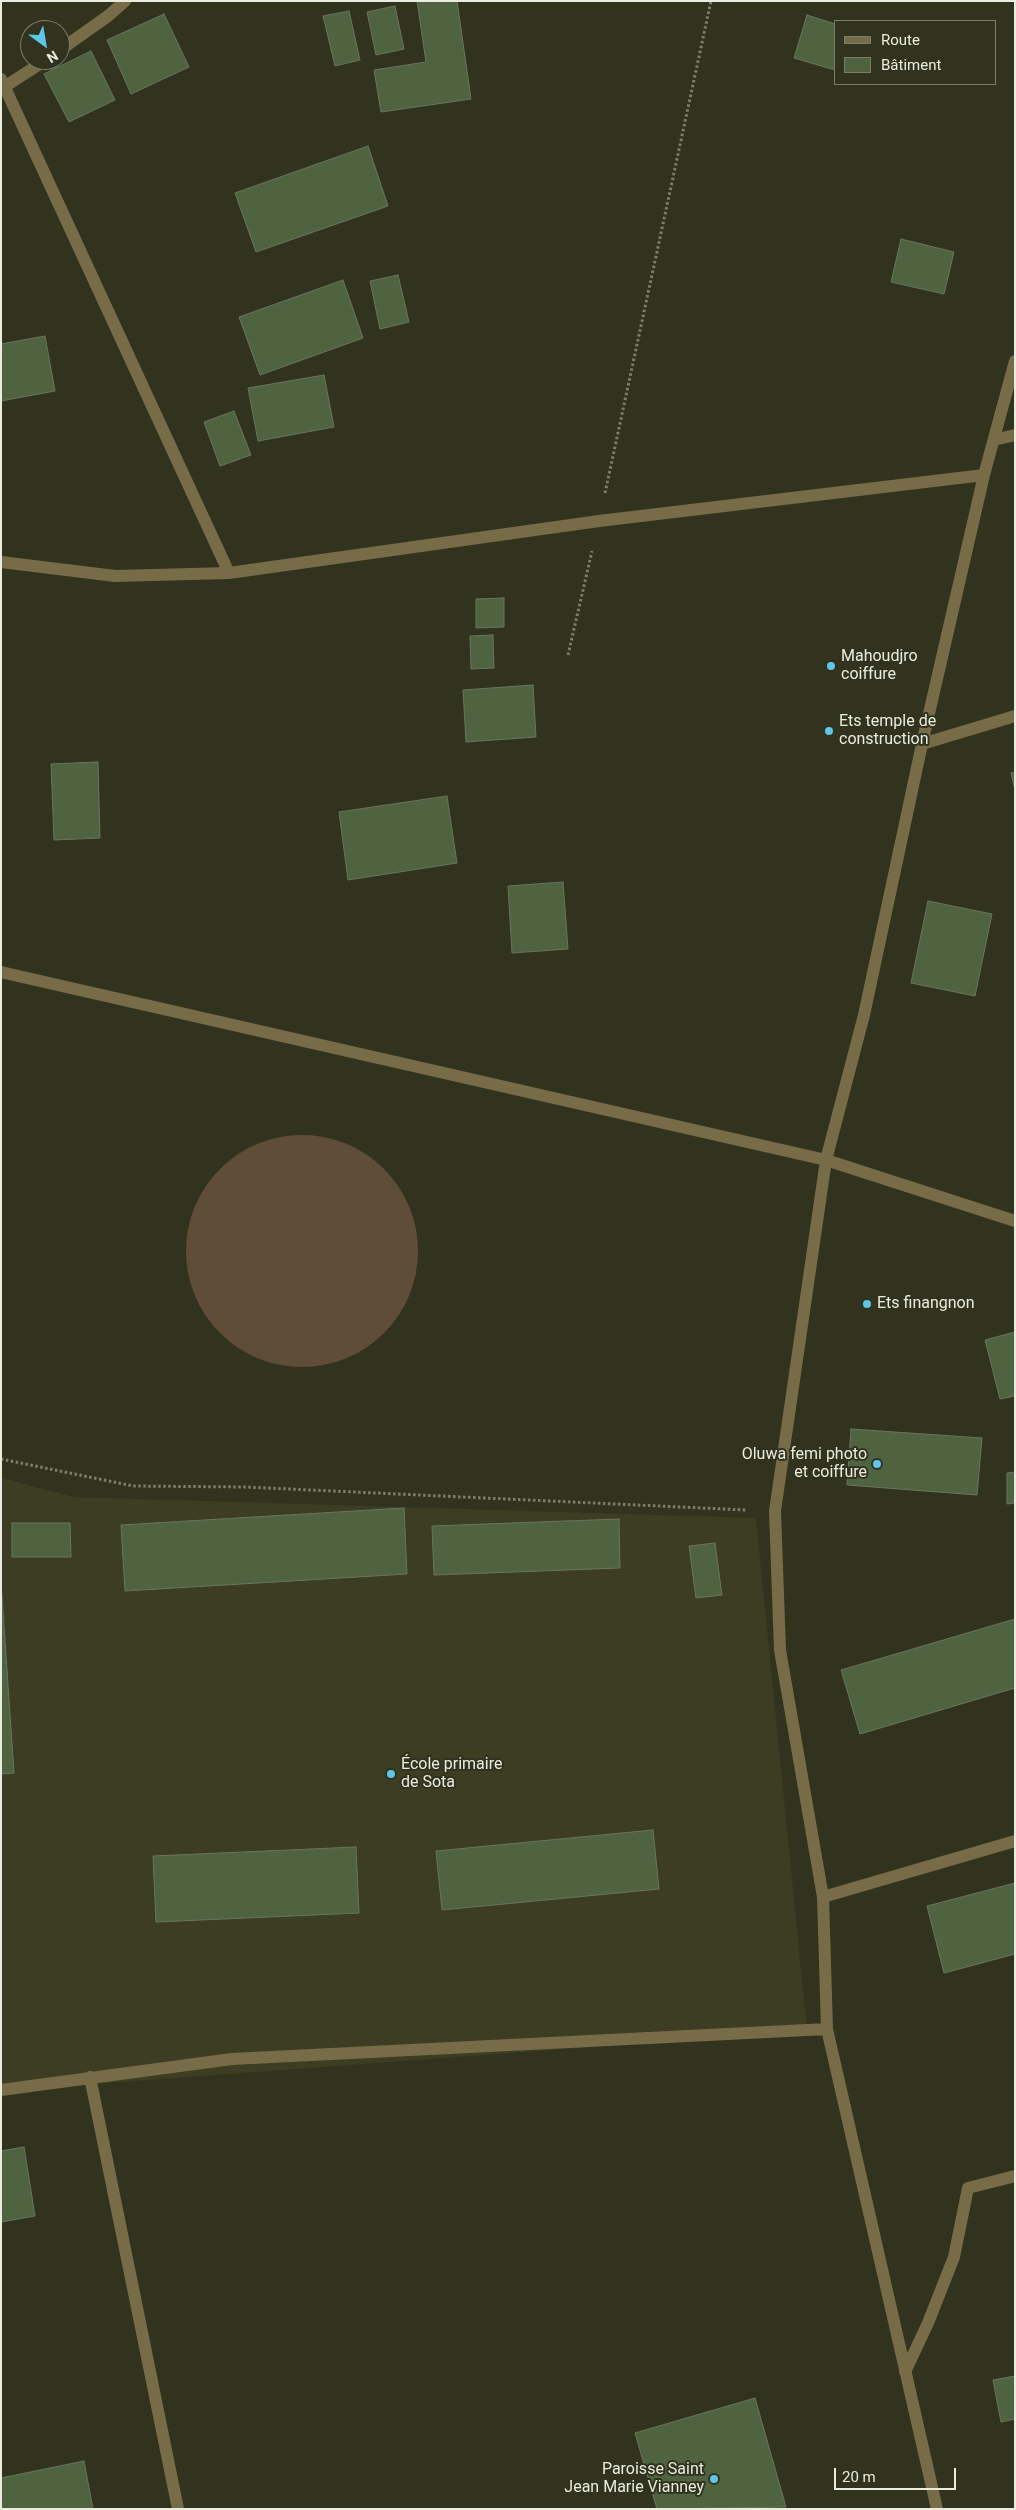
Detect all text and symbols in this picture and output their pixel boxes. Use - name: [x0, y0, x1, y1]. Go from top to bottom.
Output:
- north arrow: [20, 20, 70, 70]
- legend: [834, 20, 996, 85]
- text: Route: [881, 31, 920, 49]
- text: N: [44, 47, 61, 66]
- text: Bâtiment: [881, 56, 941, 74]
- place label: Mahoudjro coiffure: [841, 647, 918, 685]
- marker: Mahoudjro coiffure: [825, 660, 837, 672]
- place label: Ets temple de construction: [839, 712, 936, 750]
- marker: Ets temple de construction: [823, 725, 835, 737]
- place label: Ets finangnon: [877, 1294, 975, 1314]
- marker: Ets finangnon: [861, 1298, 873, 1310]
- place label: Oluwa femi photo et coiffure: [742, 1445, 867, 1483]
- marker: Oluwa femi photo et coiffure: [871, 1458, 883, 1470]
- place label: École primaire de Sota: [401, 1755, 502, 1793]
- marker: École primaire de Sota: [385, 1768, 397, 1780]
- scale bar: [836, 2458, 958, 2490]
- place label: Paroisse Saint Jean Marie Vianney: [564, 2460, 704, 2498]
- text: 20 m: [842, 2468, 876, 2486]
- marker: Paroisse Saint Jean Marie Vianney: [708, 2473, 720, 2485]

